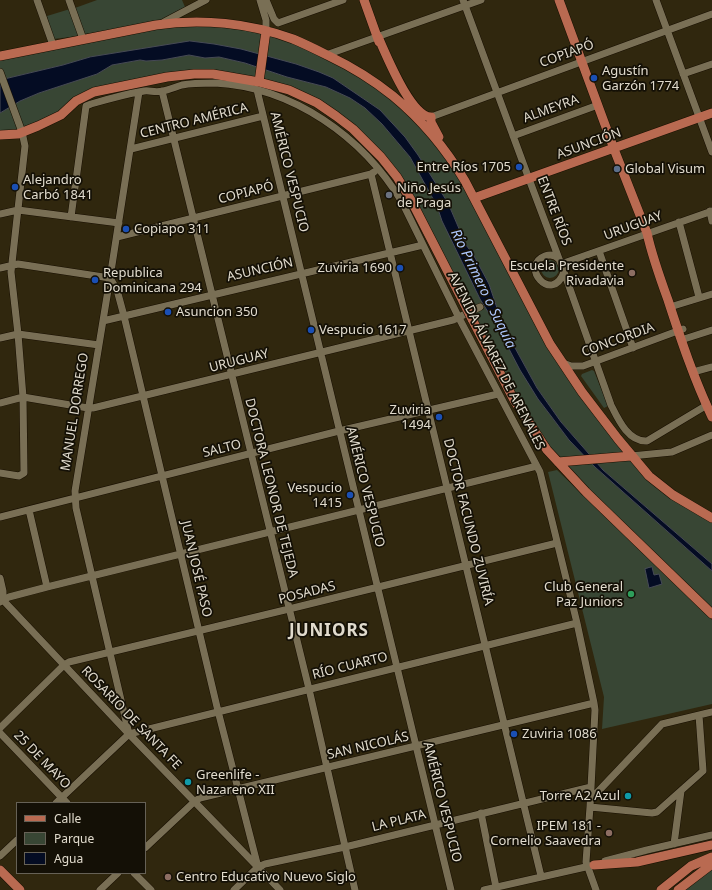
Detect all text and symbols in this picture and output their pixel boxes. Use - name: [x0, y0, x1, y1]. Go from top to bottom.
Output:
- street label: COPIAPÓ: [538, 37, 596, 71]
- place label: Agustín Garzón 1774: [602, 63, 679, 94]
- marker: Agustín Garzón 1774: [589, 73, 599, 83]
- street label: ALMEYRA: [521, 92, 581, 126]
- street label: CENTRO AMÉRICA: [138, 100, 250, 142]
- street label: AMÉRICO VESPUCIO: [266, 110, 312, 234]
- street label: ASUNCIÓN: [555, 125, 623, 163]
- place label: Entre Ríos 1705: [417, 159, 511, 175]
- place label: Global Visum: [625, 161, 705, 177]
- marker: Entre Ríos 1705: [514, 162, 524, 172]
- marker: Global Visum: [612, 164, 622, 174]
- place label: Alejandro Carbó 1841: [23, 172, 93, 203]
- street label: ENTRE RÍOS: [534, 174, 574, 248]
- street label: COPIAPÓ: [217, 179, 275, 207]
- place label: Niño Jesús de Praga: [397, 180, 461, 211]
- marker: Alejandro Carbó 1841: [10, 182, 20, 192]
- marker: Niño Jesús de Praga: [384, 190, 394, 200]
- street label: URUGUAY: [602, 208, 664, 244]
- place label: Copiapo 311: [134, 221, 210, 237]
- marker: Copiapo 311: [121, 224, 131, 234]
- water label: Río Primero o Suquía: [447, 227, 519, 351]
- street label: ASUNCIÓN: [225, 255, 295, 285]
- place label: Escuela Presidente Rivadavia: [510, 258, 624, 289]
- place label: Zuviria 1690: [317, 260, 392, 276]
- marker: Zuviria 1690: [395, 263, 405, 273]
- place label: Republica Dominicana 294: [103, 265, 202, 296]
- marker: Escuela Presidente Rivadavia: [627, 268, 637, 278]
- street label: AVENIDA ÁLVAREZ DE ARENALES: [444, 269, 548, 453]
- marker: Republica Dominicana 294: [90, 275, 100, 285]
- place label: Asuncion 350: [176, 304, 258, 320]
- marker: Asuncion 350: [163, 307, 173, 317]
- street label: CONCORDIA: [579, 320, 657, 360]
- place label: Vespucio 1617: [319, 322, 407, 338]
- marker: Vespucio 1617: [306, 325, 316, 335]
- street label: URUGUAY: [208, 346, 270, 376]
- street label: MANUEL DORREGO: [58, 352, 92, 472]
- street label: DOCTORA LEONOR DE TEJEDA: [241, 397, 301, 579]
- place label: Zuviria 1494: [390, 402, 431, 433]
- marker: Zuviria 1494: [434, 412, 444, 422]
- street label: AMÉRICO VESPUCIO: [342, 425, 388, 549]
- street label: SALTO: [201, 437, 243, 461]
- street label: DOCTOR FACUNDO ZUVIRÍA: [440, 437, 496, 607]
- place label: Vespucio 1415: [287, 480, 342, 511]
- marker: Vespucio 1415: [345, 490, 355, 500]
- street label: JUAN JOSÉ PASO: [177, 519, 215, 619]
- street label: POSADAS: [277, 578, 337, 608]
- place label: Club General Paz Juniors: [544, 579, 623, 610]
- marker: Club General Paz Juniors: [626, 589, 636, 599]
- district label: JUNIORS: [289, 621, 369, 641]
- street label: RÍO CUARTO: [311, 649, 389, 683]
- street label: ROSARIO DE SANTA FE: [78, 663, 184, 773]
- place label: Zuviria 1086: [522, 726, 597, 742]
- street label: 25 DE MAYO: [10, 728, 74, 792]
- street label: SAN NICOLÁS: [326, 729, 410, 763]
- marker: Zuviria 1086: [509, 729, 519, 739]
- street label: AMÉRICO VESPUCIO: [419, 740, 465, 864]
- place label: Greenlife - Nazareno XII: [196, 767, 275, 798]
- marker: Greenlife - Nazareno XII: [183, 777, 193, 787]
- place label: Torre A2 Azul: [540, 788, 620, 804]
- marker: Torre A2 Azul: [623, 791, 633, 801]
- legend: [16, 802, 146, 874]
- street label: LA PLATA: [370, 807, 428, 835]
- text: Calle: [54, 810, 81, 827]
- place label: IPEM 181 - Cornelio Saavedra: [490, 818, 601, 849]
- marker: IPEM 181 - Cornelio Saavedra: [604, 828, 614, 838]
- text: Parque: [54, 830, 94, 847]
- text: Agua: [54, 850, 83, 867]
- place label: Centro Educativo Nuevo Siglo: [176, 869, 356, 885]
- marker: Centro Educativo Nuevo Siglo: [163, 872, 173, 882]

